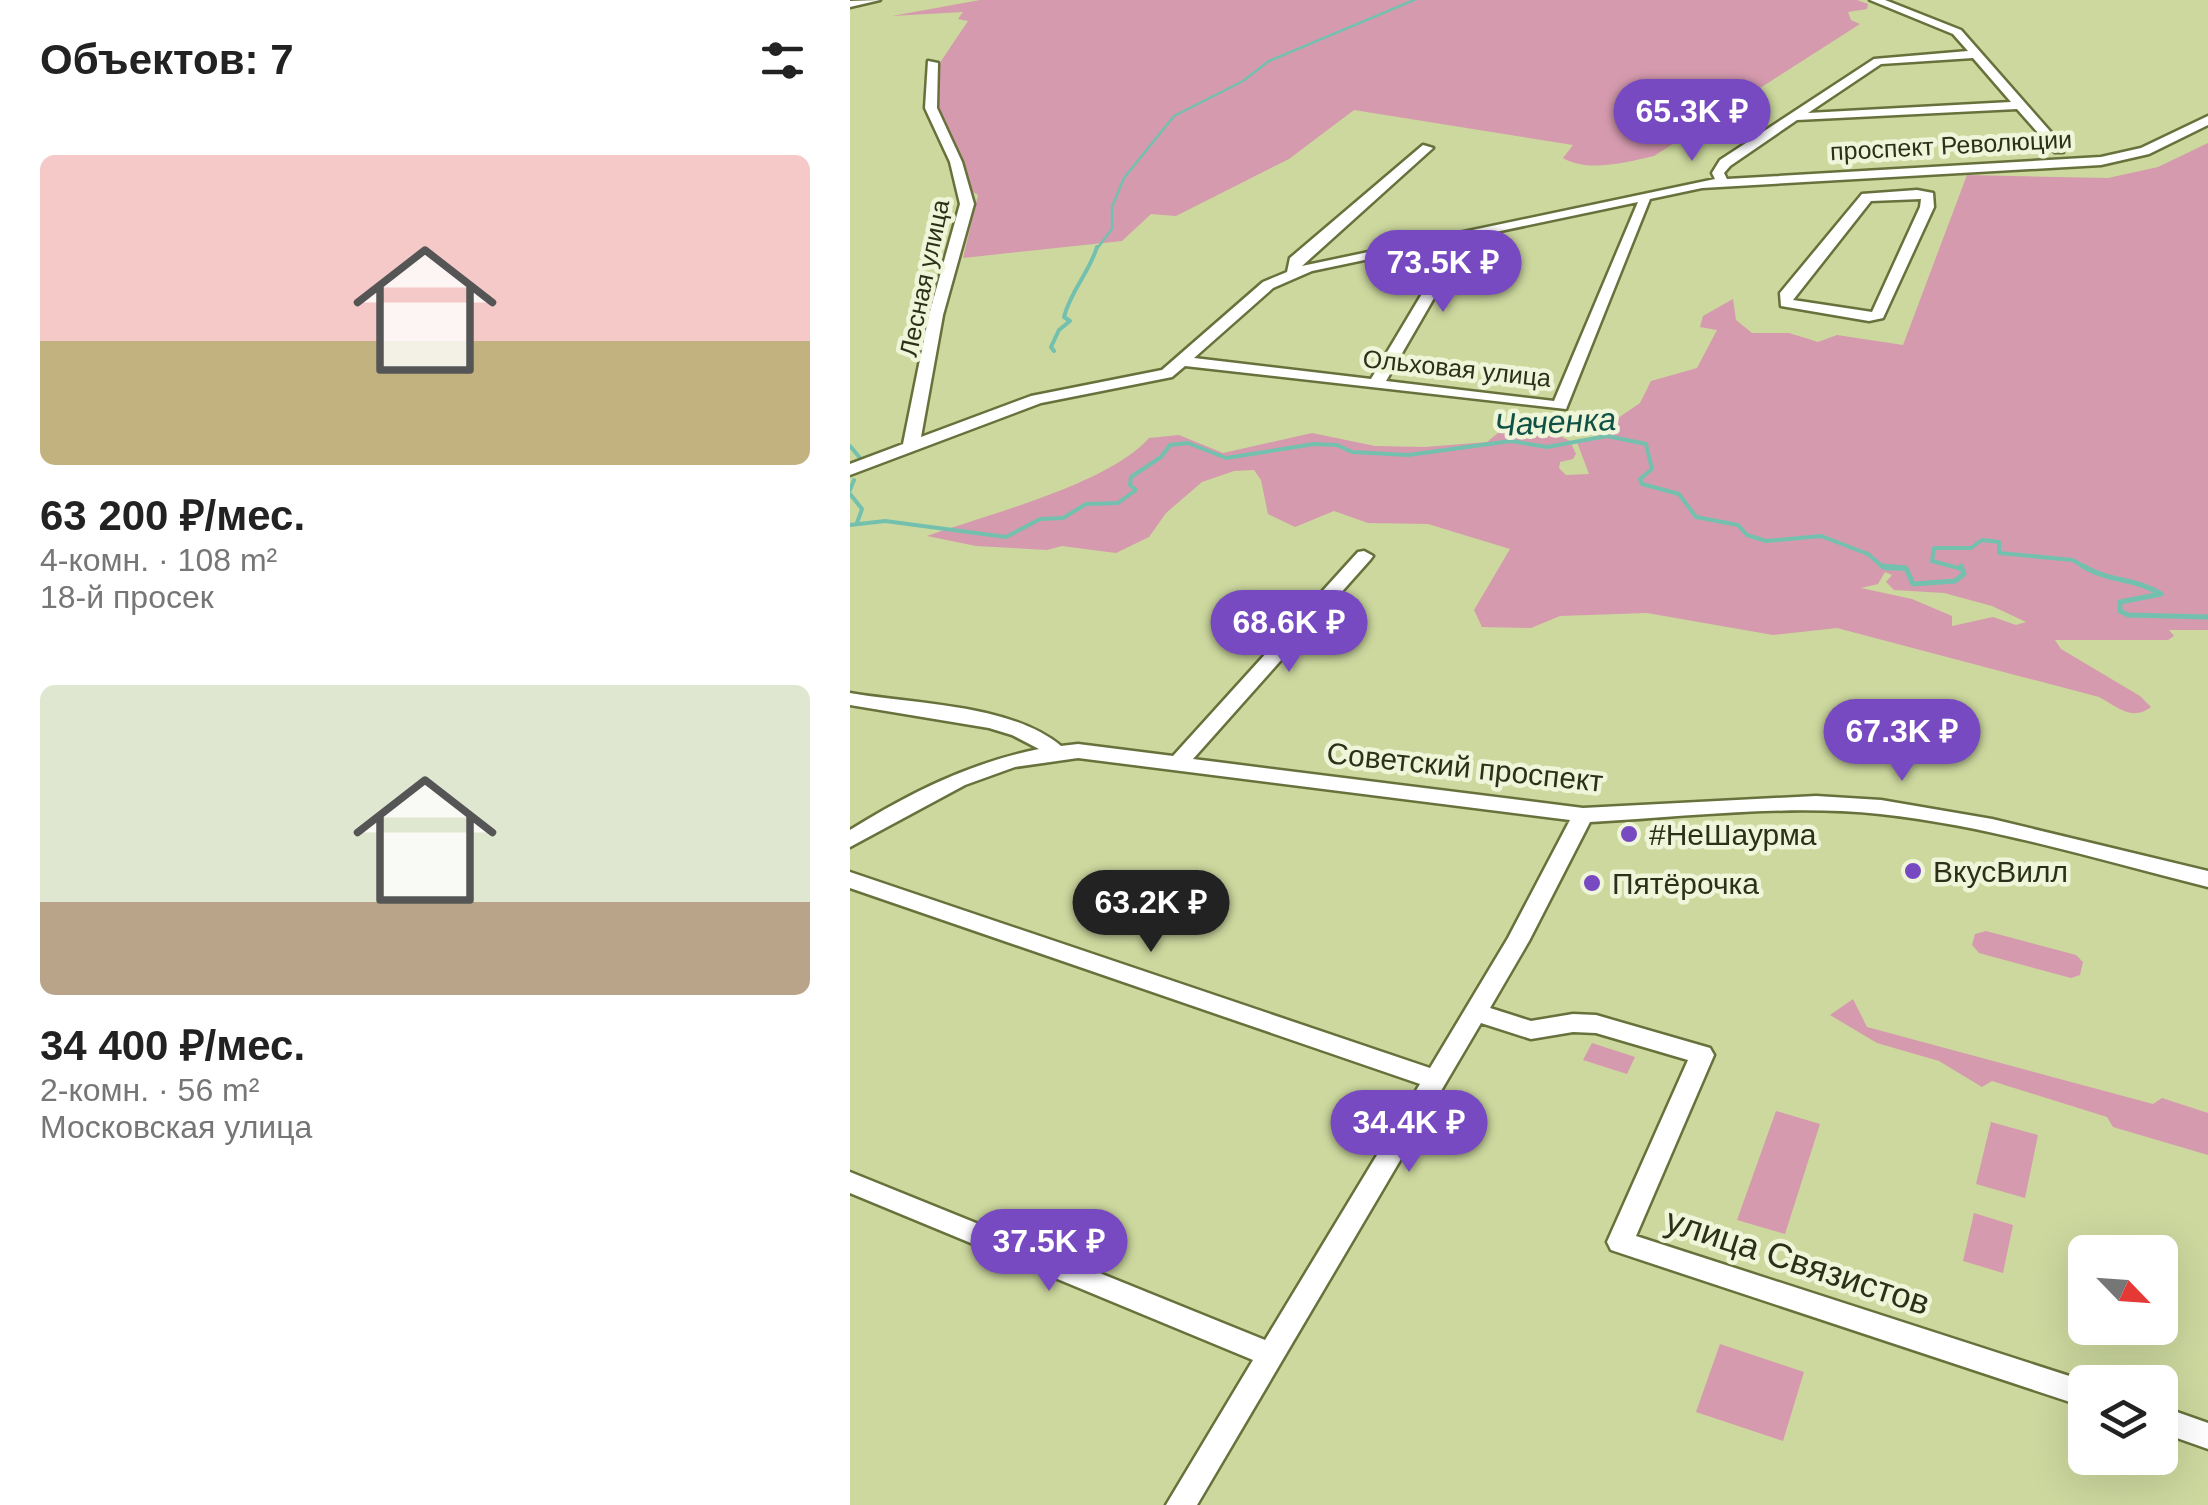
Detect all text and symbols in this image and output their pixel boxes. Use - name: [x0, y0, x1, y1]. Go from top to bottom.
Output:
- icon: filters: [755, 33, 810, 88]
- text: Объектов: 7: [40, 36, 294, 83]
- pin: 65.3K ₽: [1600, 79, 1784, 164]
- text: 65.3K ₽: [1636, 93, 1748, 129]
- street label: проспект Революции: [1829, 125, 2073, 165]
- street label: Лесная улица: [894, 197, 954, 359]
- icon: home: [335, 220, 515, 400]
- pin: 73.5K ₽: [1351, 230, 1535, 315]
- text: 73.5K ₽: [1387, 244, 1499, 280]
- street label: Ольховая улица: [1362, 344, 1553, 392]
- water label: Чаченка: [1493, 401, 1617, 443]
- text: 63 200 ₽/мес.: [40, 492, 305, 539]
- text: 4-комн. · 108 m²: [40, 542, 277, 578]
- text: 18-й просек: [40, 579, 214, 615]
- pin: 68.6K ₽: [1197, 590, 1381, 675]
- text: 68.6K ₽: [1233, 604, 1345, 640]
- pin: 67.3K ₽: [1810, 699, 1994, 784]
- text: 67.3K ₽: [1846, 713, 1958, 749]
- street label: Советский проспект: [1325, 736, 1605, 798]
- icon: home: [335, 750, 515, 930]
- place label: #НеШаурма: [1649, 818, 1817, 851]
- marker: #НеШаурма: [1618, 823, 1640, 845]
- place label: ВкусВилл: [1933, 855, 2068, 888]
- marker: ВкусВилл: [1902, 860, 1924, 882]
- place label: Пятёрочка: [1612, 867, 1759, 900]
- pin: 63.2K ₽: [1059, 870, 1243, 955]
- marker: Пятёрочка: [1581, 872, 1603, 894]
- text: 63.2K ₽: [1095, 884, 1207, 920]
- text: 34 400 ₽/мес.: [40, 1022, 305, 1069]
- text: 2-комн. · 56 m²: [40, 1072, 259, 1108]
- pin: 34.4K ₽: [1317, 1090, 1501, 1175]
- text: 34.4K ₽: [1353, 1104, 1465, 1140]
- text: Московская улица: [40, 1109, 312, 1145]
- street label: улица Связистов: [1661, 1200, 1935, 1322]
- pin: 37.5K ₽: [957, 1209, 1141, 1294]
- text: 37.5K ₽: [993, 1223, 1105, 1259]
- north arrow: [2068, 1235, 2178, 1345]
- map controls: [2068, 1235, 2178, 1475]
- button: layers: [2068, 1365, 2178, 1475]

